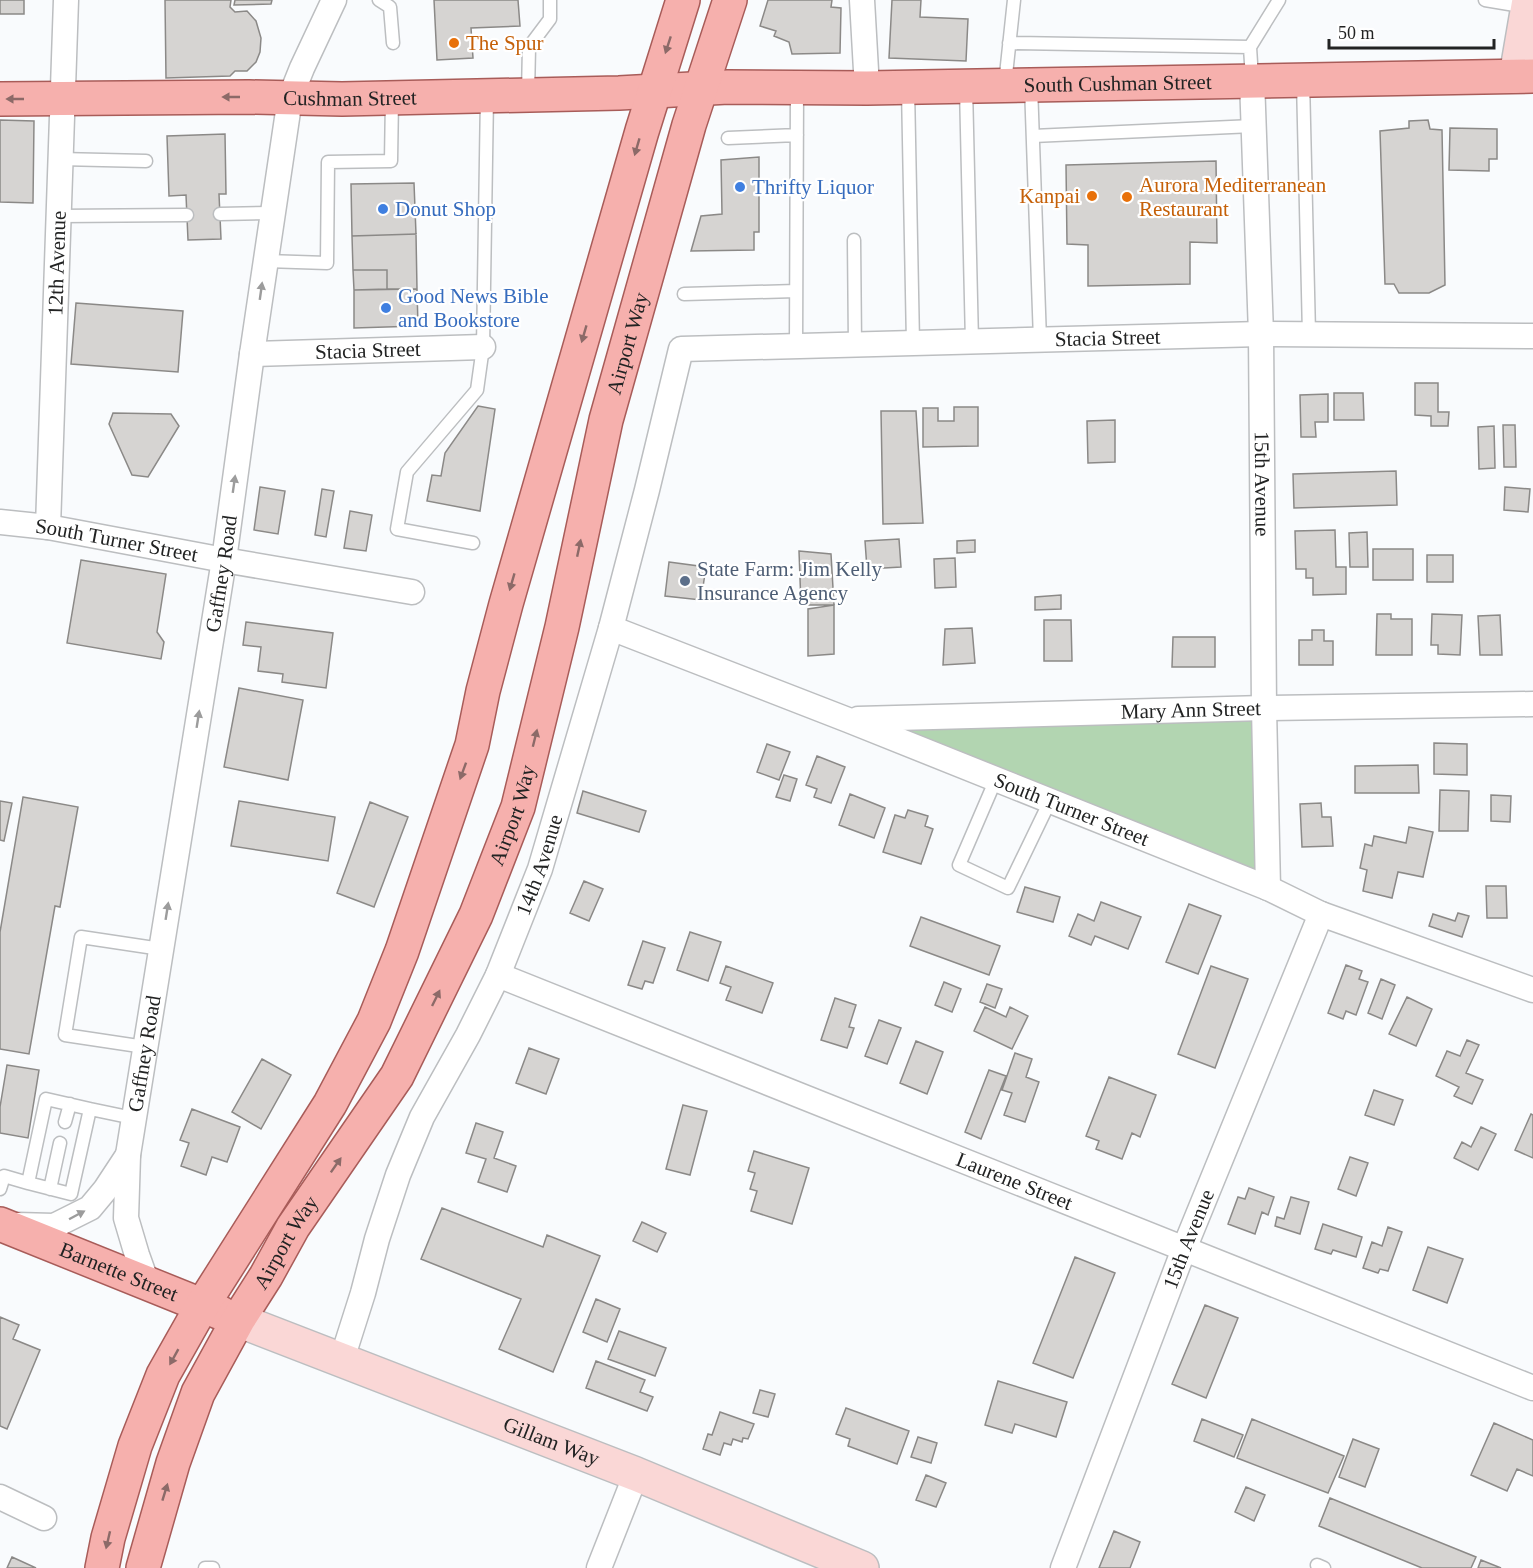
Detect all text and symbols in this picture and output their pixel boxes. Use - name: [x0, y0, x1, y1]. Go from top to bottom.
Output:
- scale bar: [1329, 12, 1494, 50]
- text: 50 m: [1338, 23, 1375, 43]
- place label: The Spur: [466, 31, 544, 55]
- marker: The Spur: [447, 36, 461, 50]
- one-way arrow: [663, 36, 673, 54]
- street label: South Cushman Street: [1024, 70, 1212, 97]
- street label: Cushman Street: [283, 85, 417, 111]
- one-way arrow: [222, 93, 241, 102]
- one-way arrow: [6, 94, 25, 104]
- one-way arrow: [632, 138, 642, 156]
- place label: Aurora Mediterranean Restaurant: [1139, 173, 1327, 221]
- place label: Thrifty Liquor: [752, 175, 874, 199]
- marker: Thrifty Liquor: [733, 180, 747, 194]
- place label: Kanpai: [1019, 184, 1080, 208]
- marker: Kanpai: [1085, 189, 1099, 203]
- marker: Aurora Mediterranean Restaurant: [1120, 190, 1134, 204]
- place label: Donut Shop: [395, 197, 496, 221]
- marker: Donut Shop: [376, 202, 390, 216]
- street label: 12th Avenue: [43, 210, 71, 316]
- one-way arrow: [257, 282, 266, 301]
- place label: Good News Bible and Bookstore: [398, 284, 549, 332]
- street label: Airport Way: [602, 289, 653, 397]
- marker: Good News Bible and Bookstore: [379, 301, 393, 315]
- one-way arrow: [578, 325, 588, 343]
- street label: Stacia Street: [1055, 325, 1161, 351]
- street label: Stacia Street: [315, 337, 421, 364]
- street label: 15th Avenue: [1250, 431, 1275, 537]
- one-way arrow: [230, 475, 239, 494]
- street label: Gaffney Road: [201, 513, 242, 634]
- street label: South Turner Street: [34, 514, 200, 567]
- one-way arrow: [575, 538, 584, 557]
- place label: State Farm: Jim Kelly Insurance Agency: [697, 557, 882, 605]
- one-way arrow: [507, 573, 516, 591]
- marker: State Farm: Jim Kelly Insurance Agency: [678, 574, 692, 588]
- street label: Mary Ann Street: [1121, 696, 1261, 724]
- one-way arrow: [194, 709, 203, 728]
- one-way arrow: [531, 729, 540, 747]
- one-way arrow: [458, 762, 467, 780]
- street label: Airport Way: [484, 762, 540, 869]
- street label: South Turner Street: [991, 768, 1153, 851]
- street label: 14th Avenue: [511, 812, 567, 919]
- one-way arrow: [163, 901, 172, 920]
- one-way arrow: [431, 989, 440, 1006]
- street label: Gaffney Road: [123, 993, 166, 1114]
- street label: Laurene Street: [953, 1147, 1076, 1215]
- one-way arrow: [330, 1157, 342, 1173]
- street label: 15th Avenue: [1158, 1186, 1219, 1292]
- street label: Airport Way: [249, 1191, 323, 1294]
- one-way arrow: [68, 1210, 85, 1220]
- street label: Barnette Street: [56, 1237, 182, 1306]
- one-way arrow: [169, 1349, 179, 1366]
- street label: Gillam Way: [500, 1412, 603, 1471]
- one-way arrow: [161, 1483, 170, 1501]
- one-way arrow: [102, 1531, 112, 1549]

